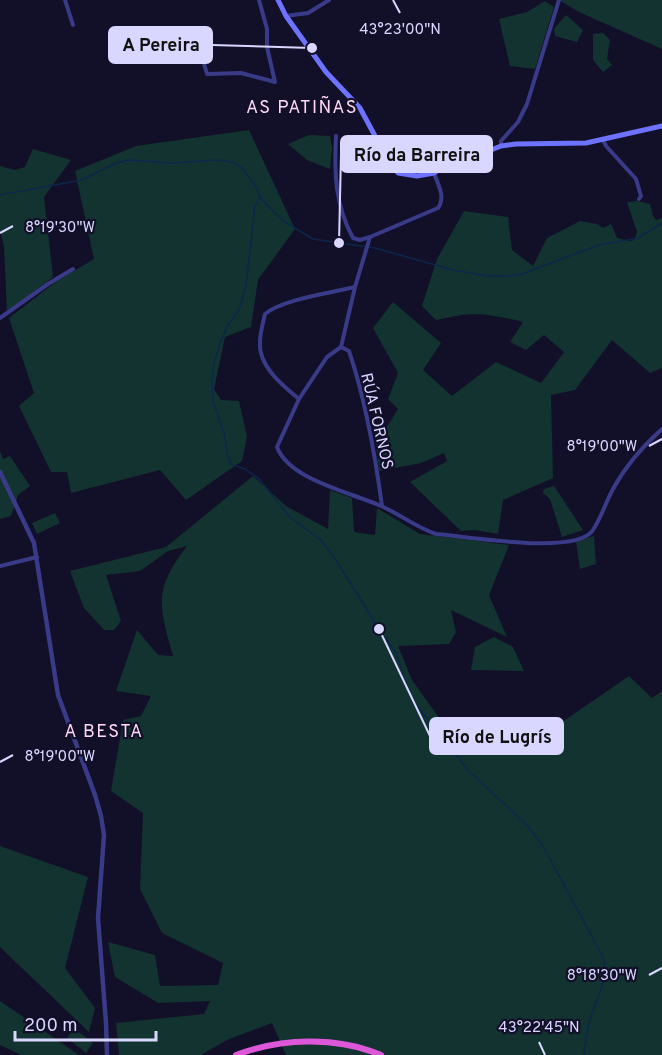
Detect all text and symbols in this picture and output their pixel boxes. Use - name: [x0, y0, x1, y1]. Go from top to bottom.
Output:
- text: 43°23'00"N: [359, 21, 441, 40]
- callout: A Pereira: [109, 27, 212, 63]
- text: A Pereira: [122, 35, 200, 58]
- district label: AS PATIÑAS: [246, 95, 358, 120]
- callout: Río da Barreira: [341, 136, 492, 172]
- text: Río da Barreira: [354, 145, 480, 168]
- text: 8°19'30"W: [25, 219, 95, 238]
- street label: RÚA FORNOS: [355, 371, 399, 472]
- text: 8°19'00"W: [567, 438, 637, 457]
- callout: Río de Lugrís: [430, 718, 563, 754]
- district label: A BESTA: [64, 721, 144, 744]
- text: Río de Lugrís: [442, 727, 552, 750]
- text: 8°19'00"W: [25, 748, 95, 767]
- text: 8°18'30"W: [567, 967, 637, 986]
- scale bar: [15, 1004, 156, 1042]
- text: 200 m: [24, 1015, 77, 1038]
- text: 43°22'45"N: [498, 1019, 580, 1038]

